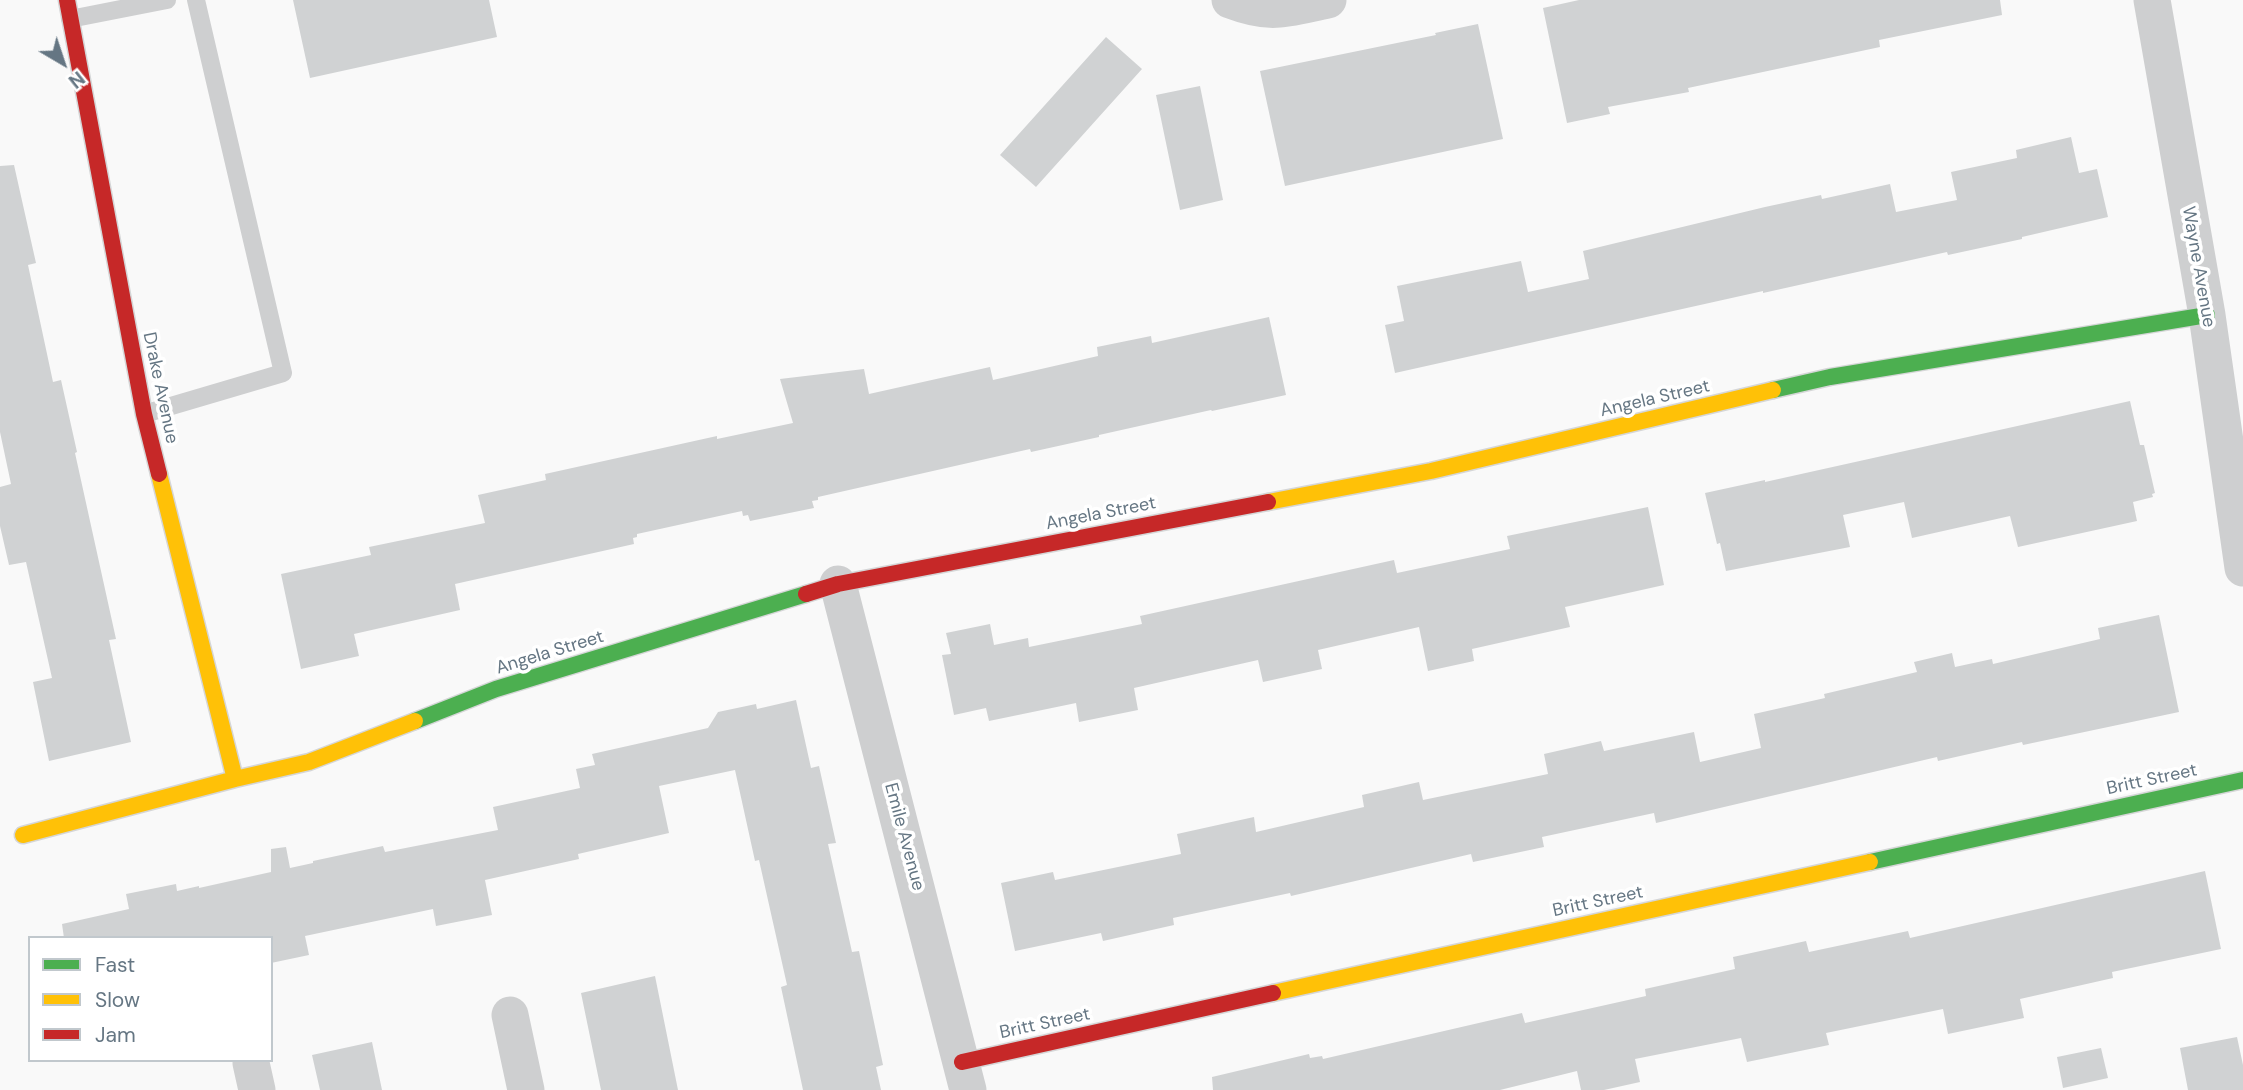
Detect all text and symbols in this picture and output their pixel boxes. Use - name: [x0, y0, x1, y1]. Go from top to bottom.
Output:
- north arrow: [28, 28, 98, 98]
- text: N: [63, 66, 90, 94]
- street label: Wayne Avenue: [2177, 205, 2219, 329]
- street label: Drake Avenue: [138, 330, 182, 446]
- street label: Angela Street: [1598, 376, 1712, 422]
- street label: Angela Street: [1044, 493, 1158, 535]
- street label: Angela Street: [493, 626, 607, 680]
- street label: Britt Street: [2105, 760, 2199, 800]
- street label: Emile Avenue: [879, 781, 929, 893]
- street label: Britt Street: [1551, 882, 1645, 922]
- legend: [28, 936, 273, 1062]
- text: Fast: [95, 951, 135, 979]
- text: Slow: [95, 986, 140, 1014]
- street label: Britt Street: [998, 1004, 1092, 1044]
- text: Jam: [95, 1021, 136, 1049]

